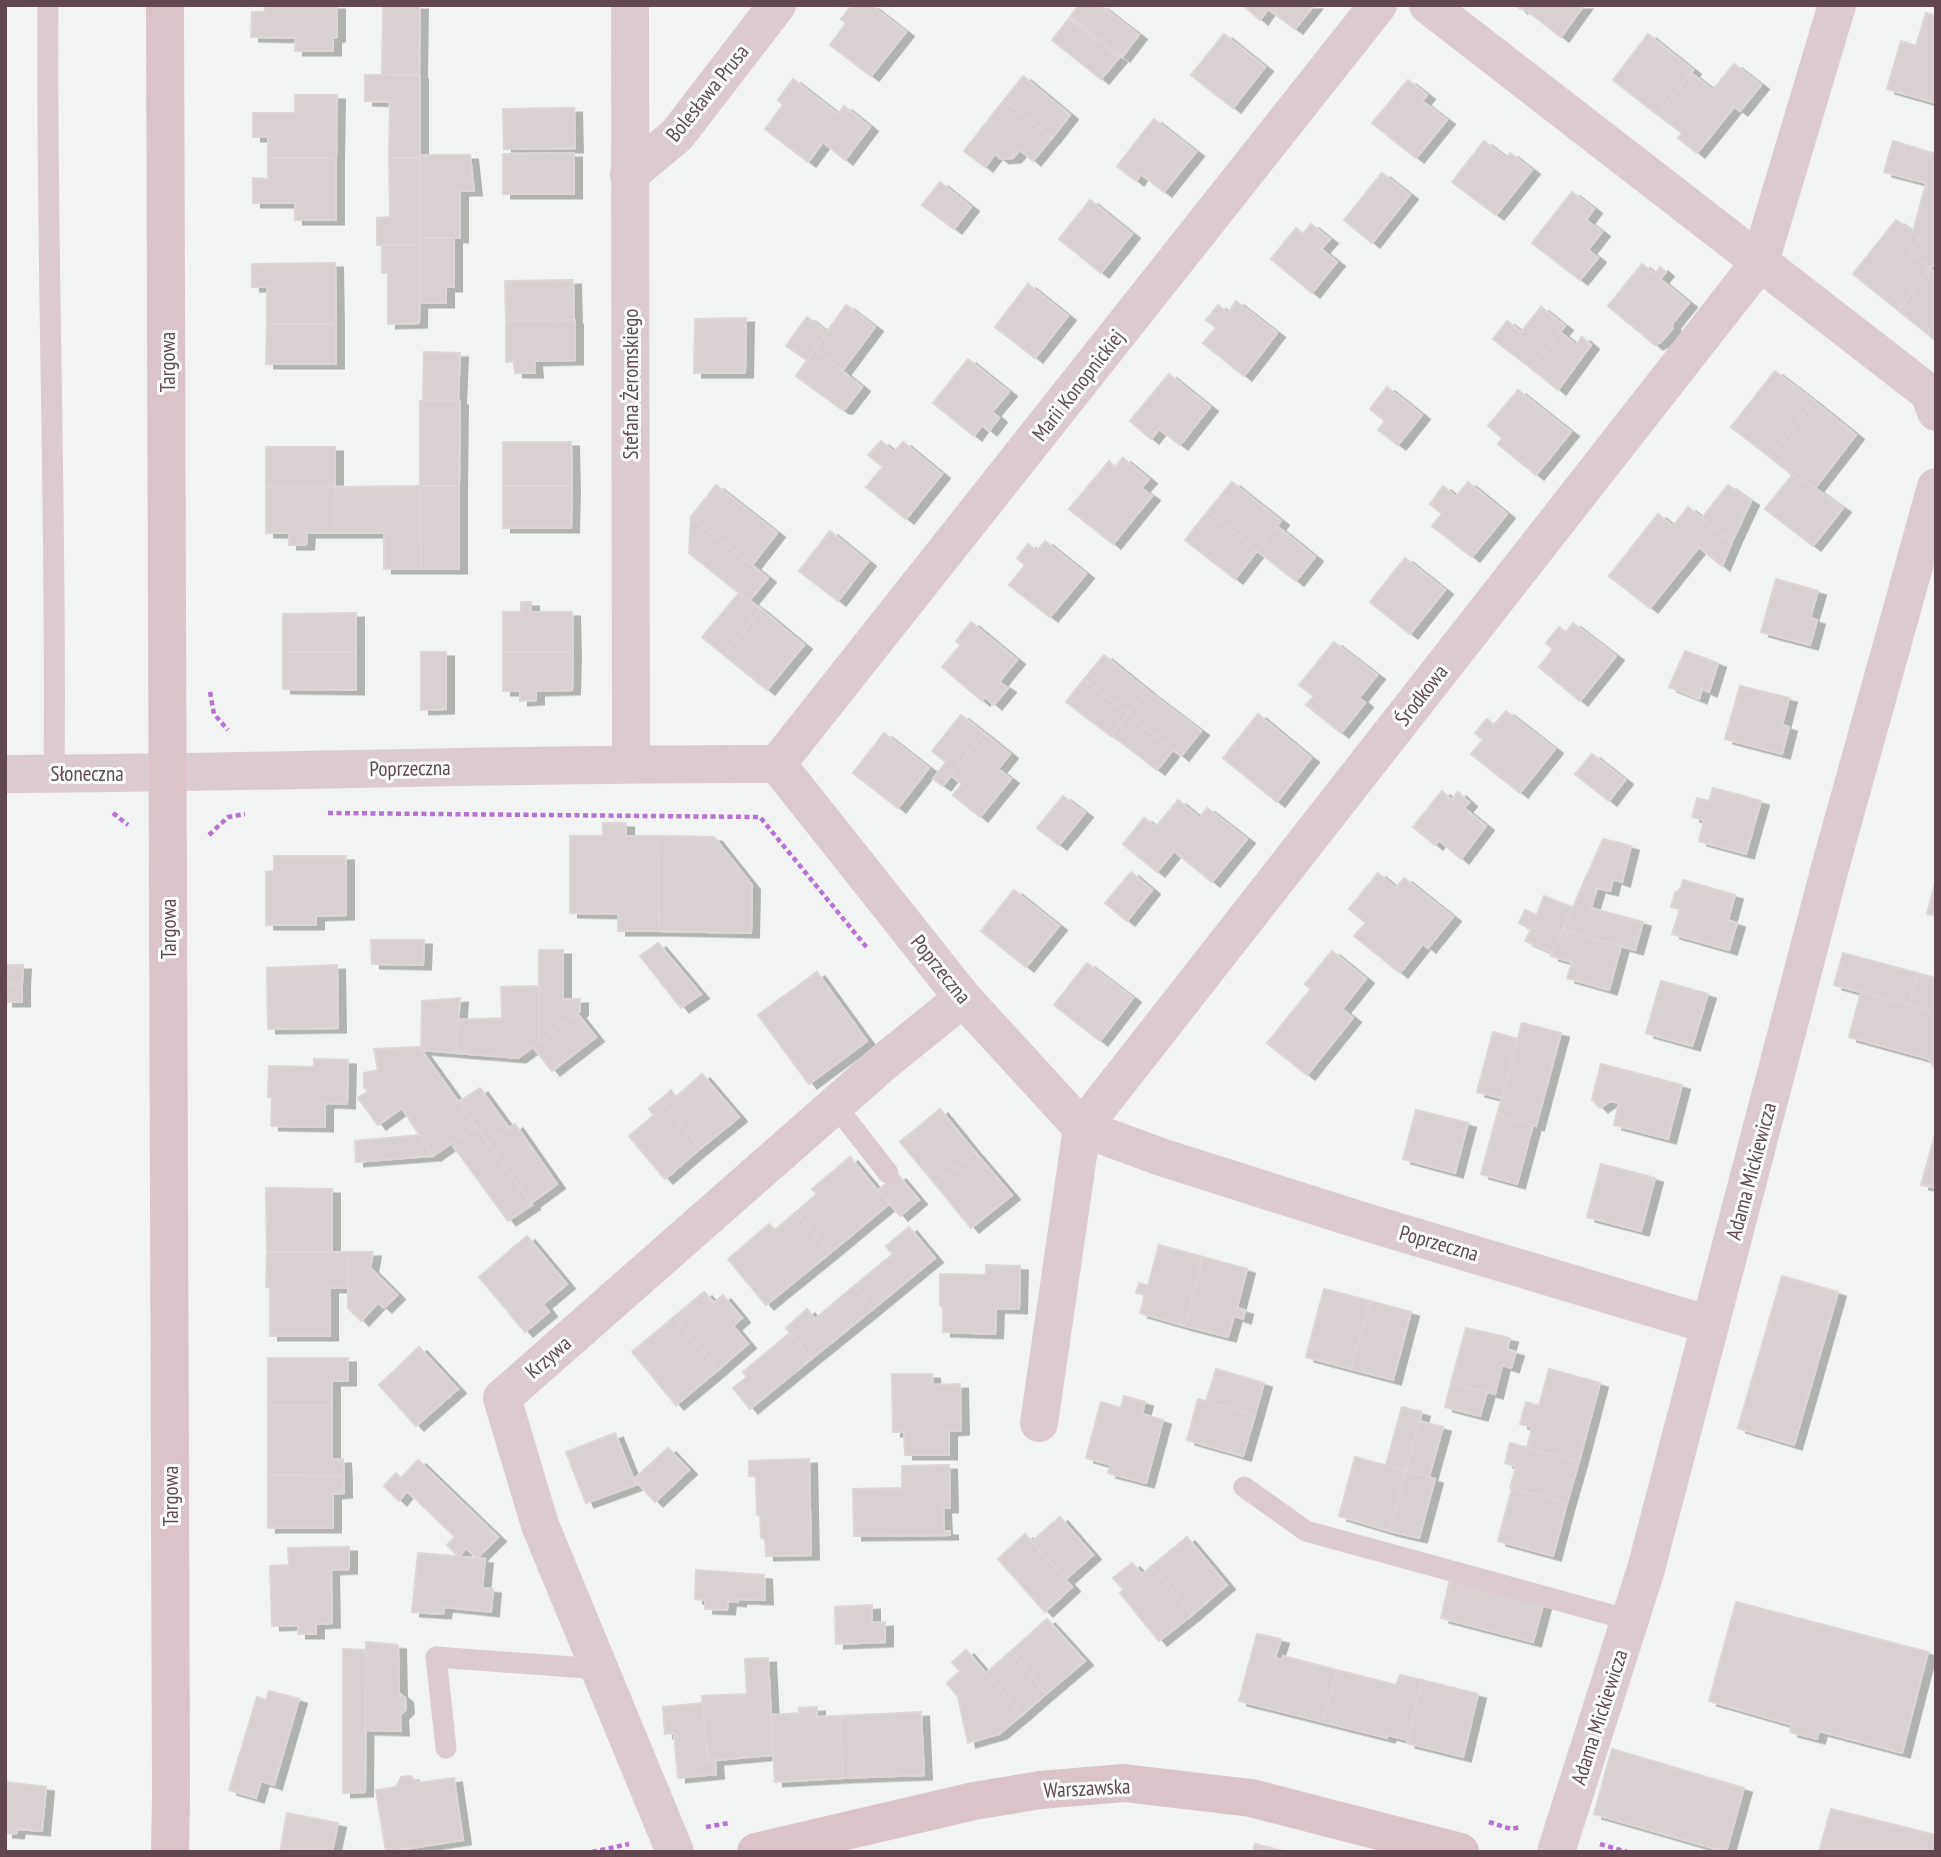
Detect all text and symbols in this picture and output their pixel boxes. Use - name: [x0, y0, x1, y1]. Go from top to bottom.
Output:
- street label: Bolesława Prusa: [660, 39, 754, 147]
- street label: Stefana Żeromskiego: [617, 309, 644, 459]
- street label: Marii Konopnickiej: [1026, 324, 1130, 446]
- street label: Targowa: [154, 332, 181, 392]
- street label: Środkowa: [1389, 659, 1453, 731]
- street label: Poprzeczna: [369, 754, 451, 782]
- street label: Słoneczna: [50, 760, 124, 787]
- street label: Targowa: [155, 899, 182, 959]
- street label: Poprzeczna: [905, 929, 977, 1009]
- street label: Adama Mickiewicza: [1720, 1100, 1782, 1242]
- street label: Poprzeczna: [1396, 1219, 1482, 1267]
- street label: Krzywa: [520, 1330, 576, 1384]
- street label: Targowa: [157, 1466, 184, 1526]
- street label: Adama Mickiewicza: [1564, 1646, 1634, 1788]
- street label: Warszawska: [1043, 1772, 1131, 1804]

